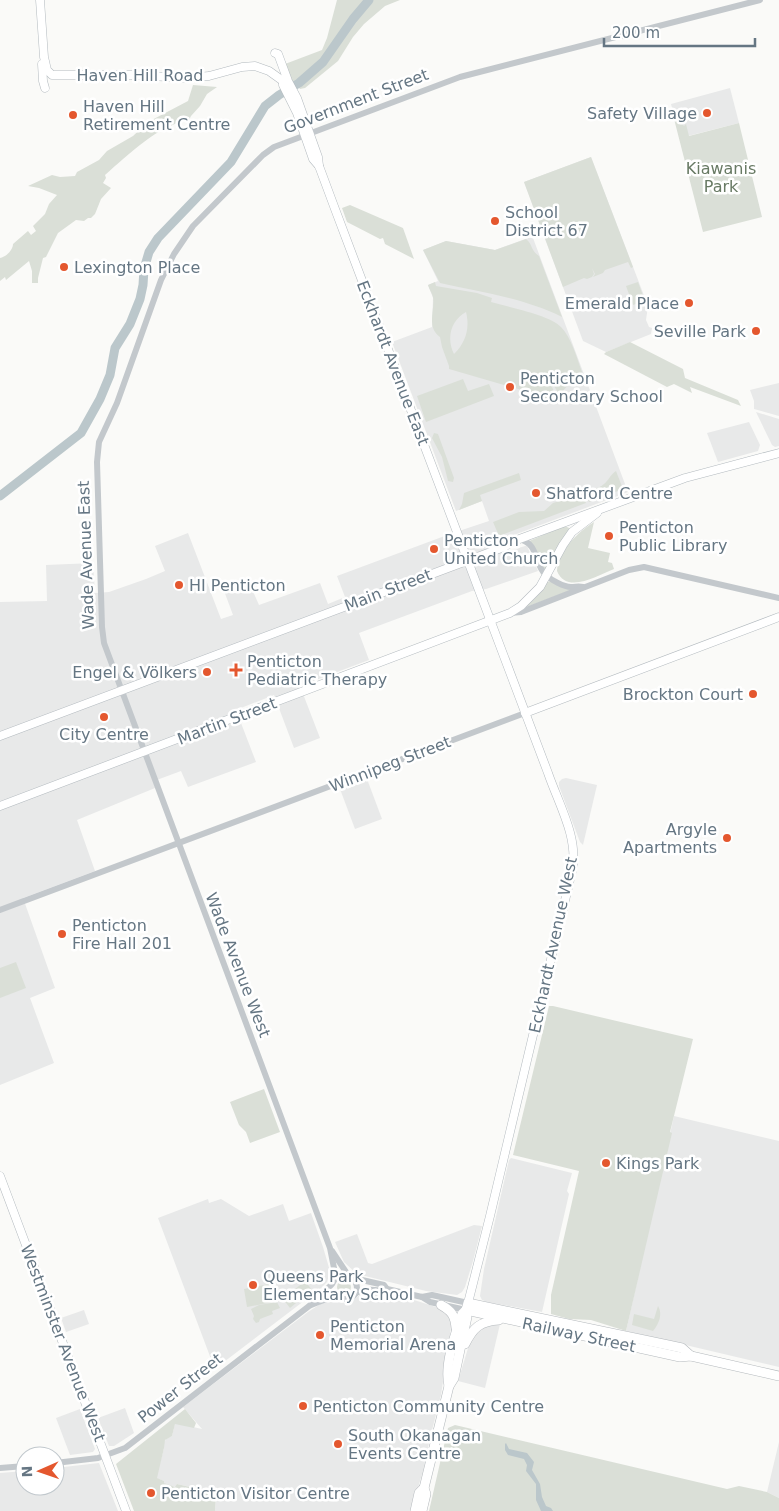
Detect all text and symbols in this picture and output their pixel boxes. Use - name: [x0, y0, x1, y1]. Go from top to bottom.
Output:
- scale bar: [604, 15, 755, 47]
- text: 200 m: [612, 24, 660, 42]
- street label: Government Street: [281, 65, 431, 137]
- street label: Haven Hill Road: [77, 66, 203, 85]
- place label: Haven Hill Retirement Centre: [83, 97, 230, 134]
- place label: Safety Village: [587, 104, 697, 123]
- marker: Safety Village: [701, 107, 713, 119]
- marker: Haven Hill Retirement Centre: [67, 109, 79, 121]
- park label: Kiawanis Park: [686, 159, 756, 196]
- place label: School District 67: [505, 203, 588, 240]
- marker: School District 67: [489, 215, 501, 227]
- place label: Lexington Place: [74, 258, 200, 277]
- marker: Lexington Place: [58, 261, 70, 273]
- street label: Eckhardt Avenue East: [353, 278, 433, 448]
- place label: Emerald Place: [565, 294, 679, 313]
- marker: Emerald Place: [683, 297, 695, 309]
- place label: Seville Park: [654, 322, 747, 341]
- marker: Seville Park: [750, 325, 762, 337]
- place label: Penticton Secondary School: [520, 369, 663, 406]
- marker: Penticton Secondary School: [504, 381, 516, 393]
- street label: Wade Avenue East: [74, 480, 98, 630]
- place label: Shatford Centre: [546, 484, 673, 503]
- marker: Shatford Centre: [530, 487, 542, 499]
- place label: Penticton Public Library: [619, 518, 727, 555]
- marker: Penticton Public Library: [603, 530, 615, 542]
- place label: Penticton United Church: [444, 531, 558, 568]
- marker: Penticton United Church: [428, 543, 440, 555]
- street label: Main Street: [342, 565, 434, 615]
- place label: HI Penticton: [189, 576, 286, 595]
- marker: HI Penticton: [173, 579, 185, 591]
- place label: Penticton Pediatric Therapy: [247, 652, 387, 689]
- place label: Engel & Völkers: [72, 663, 197, 682]
- marker: Penticton Pediatric Therapy: [229, 663, 243, 677]
- marker: Engel & Völkers: [201, 666, 213, 678]
- place label: Brockton Court: [623, 685, 743, 704]
- marker: Brockton Court: [747, 688, 759, 700]
- street label: Martin Street: [175, 693, 279, 749]
- marker: City Centre: [98, 711, 110, 723]
- place label: City Centre: [59, 725, 149, 744]
- street label: Winnipeg Street: [327, 732, 453, 796]
- place label: Argyle Apartments: [623, 820, 717, 857]
- marker: Argyle Apartments: [721, 832, 733, 844]
- street label: Eckhardt Avenue West: [525, 855, 581, 1035]
- street label: Wade Avenue West: [202, 890, 274, 1040]
- place label: Penticton Fire Hall 201: [72, 916, 172, 953]
- marker: Penticton Fire Hall 201: [56, 928, 68, 940]
- place label: Kings Park: [616, 1154, 700, 1173]
- marker: Kings Park: [600, 1157, 612, 1169]
- street label: Westminster Avenue West: [17, 1242, 109, 1444]
- place label: Queens Park Elementary School: [263, 1267, 413, 1304]
- marker: Queens Park Elementary School: [247, 1279, 259, 1291]
- street label: Railway Street: [521, 1314, 637, 1356]
- place label: Penticton Memorial Arena: [330, 1317, 456, 1354]
- marker: Penticton Memorial Arena: [314, 1329, 326, 1341]
- street label: Power Street: [134, 1349, 226, 1427]
- place label: Penticton Community Centre: [313, 1397, 544, 1416]
- marker: Penticton Community Centre: [297, 1400, 309, 1412]
- place label: South Okanagan Events Centre: [348, 1426, 481, 1463]
- marker: South Okanagan Events Centre: [332, 1438, 344, 1450]
- north arrow: [15, 1446, 65, 1496]
- text: N: [19, 1465, 35, 1478]
- place label: Penticton Visitor Centre: [161, 1484, 350, 1503]
- marker: Penticton Visitor Centre: [145, 1487, 157, 1499]

